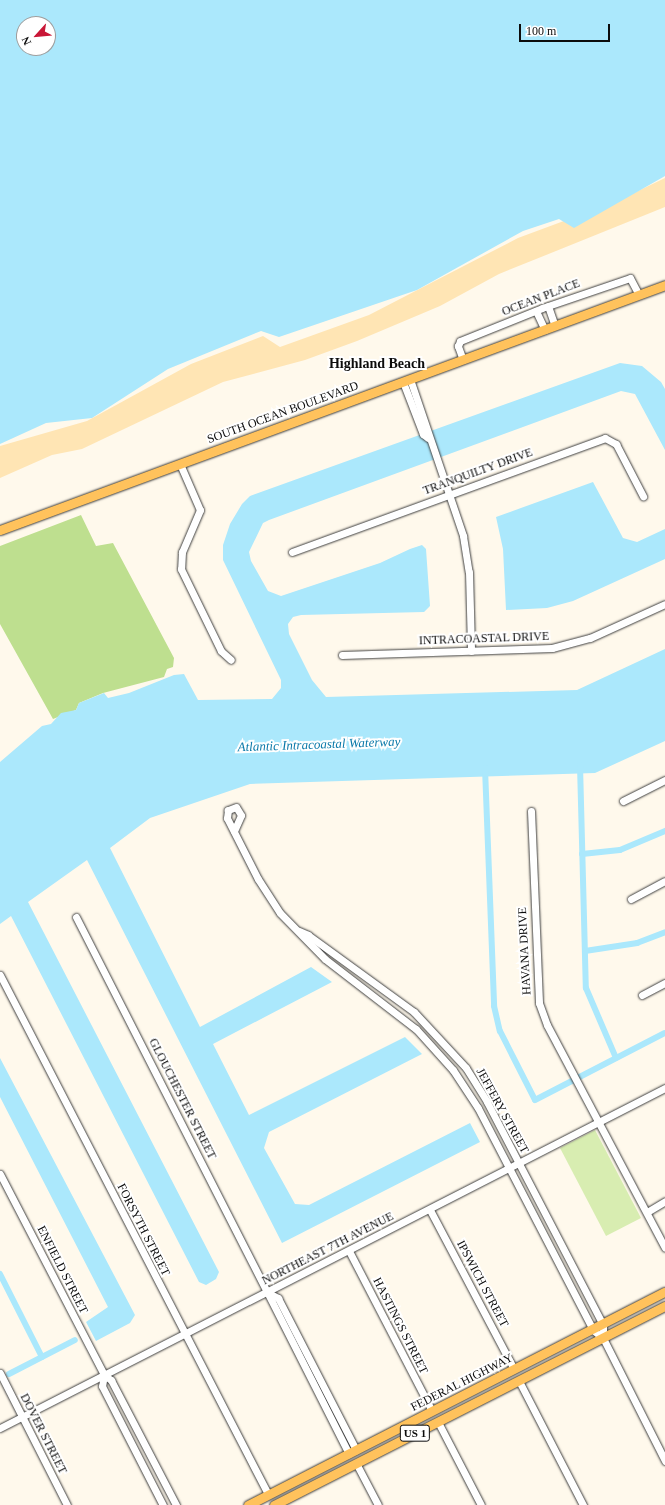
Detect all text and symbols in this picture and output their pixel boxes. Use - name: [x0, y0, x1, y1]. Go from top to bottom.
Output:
- north arrow: [16, 16, 56, 56]
- scale bar: [521, 16, 612, 42]
- text: 100 m: [526, 24, 556, 38]
- text: N: [19, 35, 33, 47]
- street label: OCEAN PLACE: [500, 277, 582, 319]
- district label: Highland Beach: [329, 356, 425, 372]
- street label: SOUTH OCEAN BOULEVARD: [205, 379, 361, 447]
- street label: TRANQUILTY DRIVE: [421, 445, 535, 499]
- street label: INTRACOASTAL DRIVE: [418, 630, 550, 648]
- water label: Atlantic Intracoastal Waterway: [237, 734, 401, 756]
- street label: HAVANA DRIVE: [515, 906, 535, 996]
- street label: GLOUCHESTER STREET: [145, 1036, 219, 1162]
- street label: JEFFERY STREET: [473, 1066, 531, 1156]
- street label: FORSYTH STREET: [114, 1181, 172, 1279]
- street label: NORTHEAST 7TH AVENUE: [260, 1209, 396, 1289]
- street label: ENFIELD STREET: [34, 1224, 90, 1316]
- street label: IPSWICH STREET: [453, 1238, 511, 1330]
- street label: HASTINGS STREET: [369, 1275, 431, 1377]
- street label: FEDERAL HIGHWAY: [408, 1351, 516, 1415]
- street label: DOVER STREET: [17, 1391, 69, 1477]
- road number: US 1: [399, 1424, 431, 1442]

